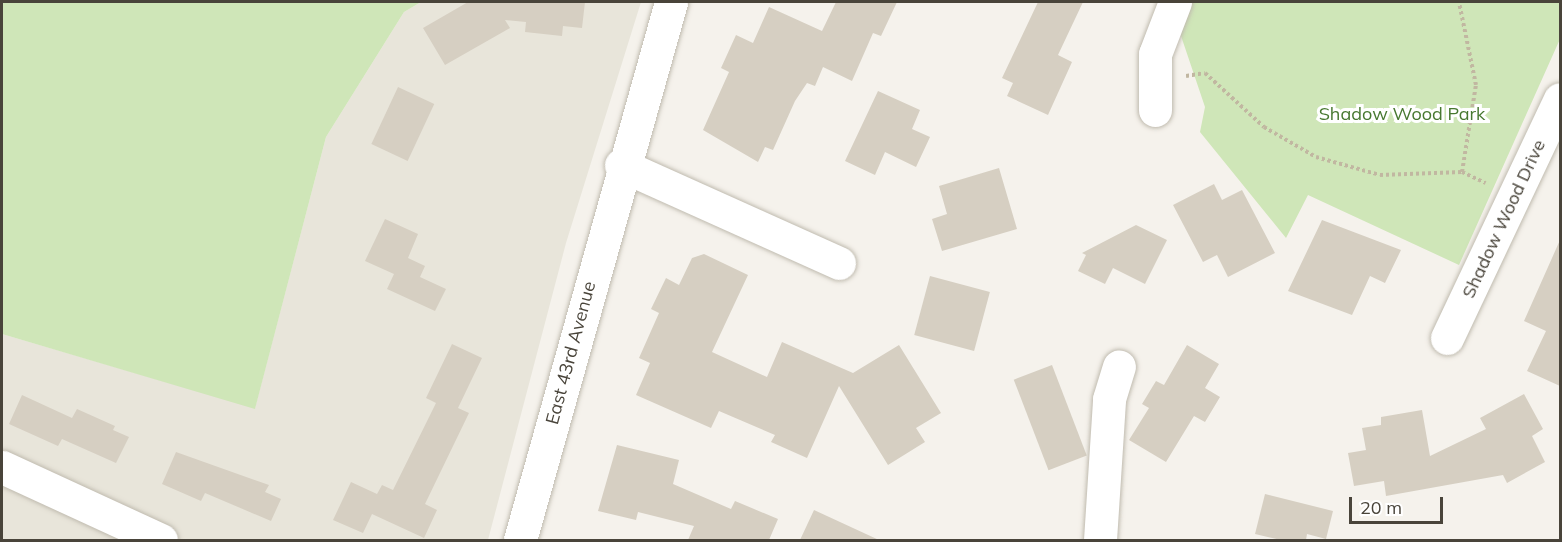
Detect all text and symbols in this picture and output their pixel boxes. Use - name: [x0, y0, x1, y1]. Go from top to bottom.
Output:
- park label: Shadow Wood Park: [1319, 103, 1485, 125]
- street label: Shadow Wood Drive: [1458, 136, 1550, 302]
- street label: East 43rd Avenue: [542, 279, 600, 427]
- scale bar: [1352, 485, 1446, 523]
- text: 20 m: [1360, 496, 1402, 519]

